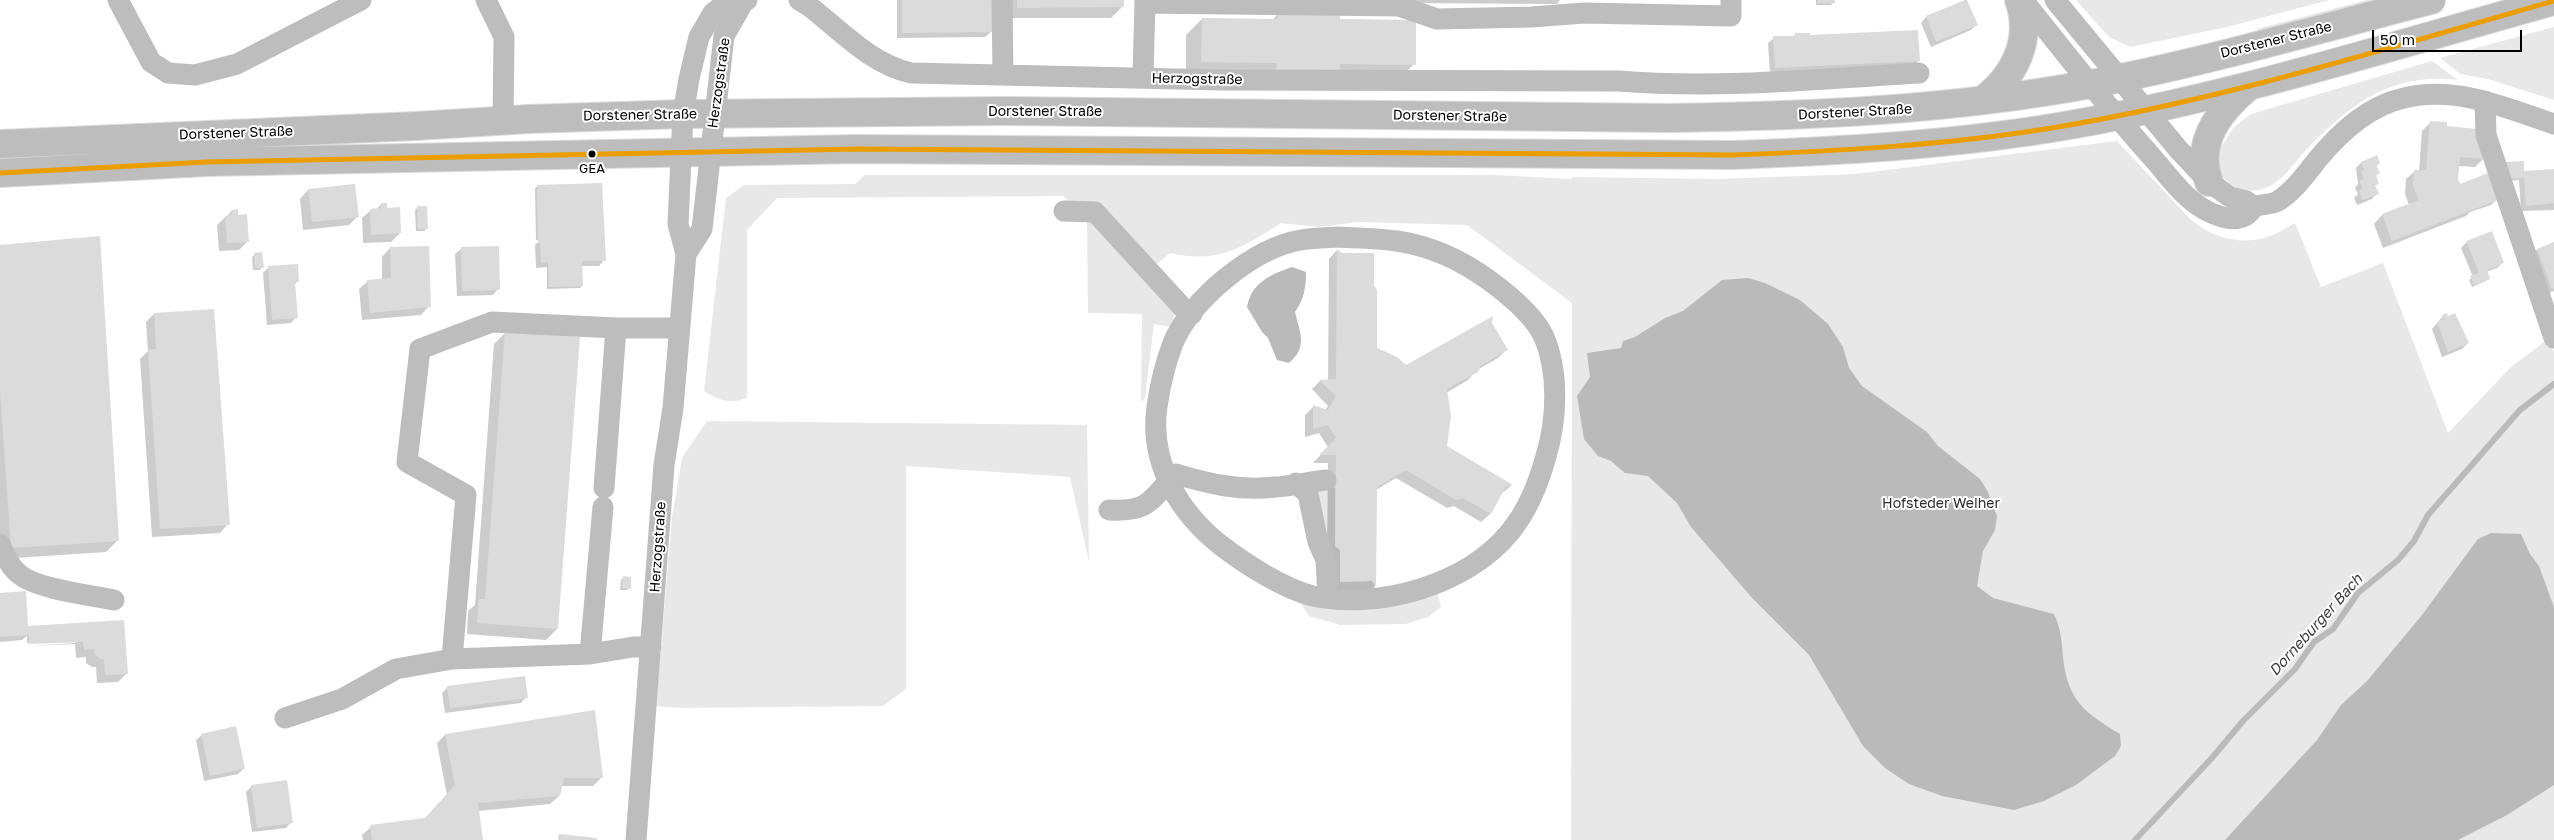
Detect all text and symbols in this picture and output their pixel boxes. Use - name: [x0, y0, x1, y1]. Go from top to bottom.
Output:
- street label: Dorstener Straße: [2219, 18, 2333, 62]
- scale bar: [2374, 20, 2524, 52]
- text: 50 m: [2380, 30, 2415, 48]
- street label: Herzogstraße: [704, 37, 734, 129]
- street label: Herzogstraße: [1151, 70, 1243, 88]
- street label: Dorstener Straße: [1798, 101, 1912, 123]
- street label: Dorstener Straße: [988, 104, 1102, 120]
- street label: Dorstener Straße: [583, 106, 697, 124]
- street label: Dorstener Straße: [1393, 107, 1507, 125]
- street label: Dorstener Straße: [179, 123, 293, 143]
- marker: GEA: [587, 149, 597, 159]
- place label: GEA: [579, 161, 605, 177]
- park label: Hofsteder Weiher: [1882, 496, 2000, 512]
- street label: Herzogstraße: [646, 501, 670, 593]
- water label: Dorneburger Bach: [2266, 570, 2366, 680]

